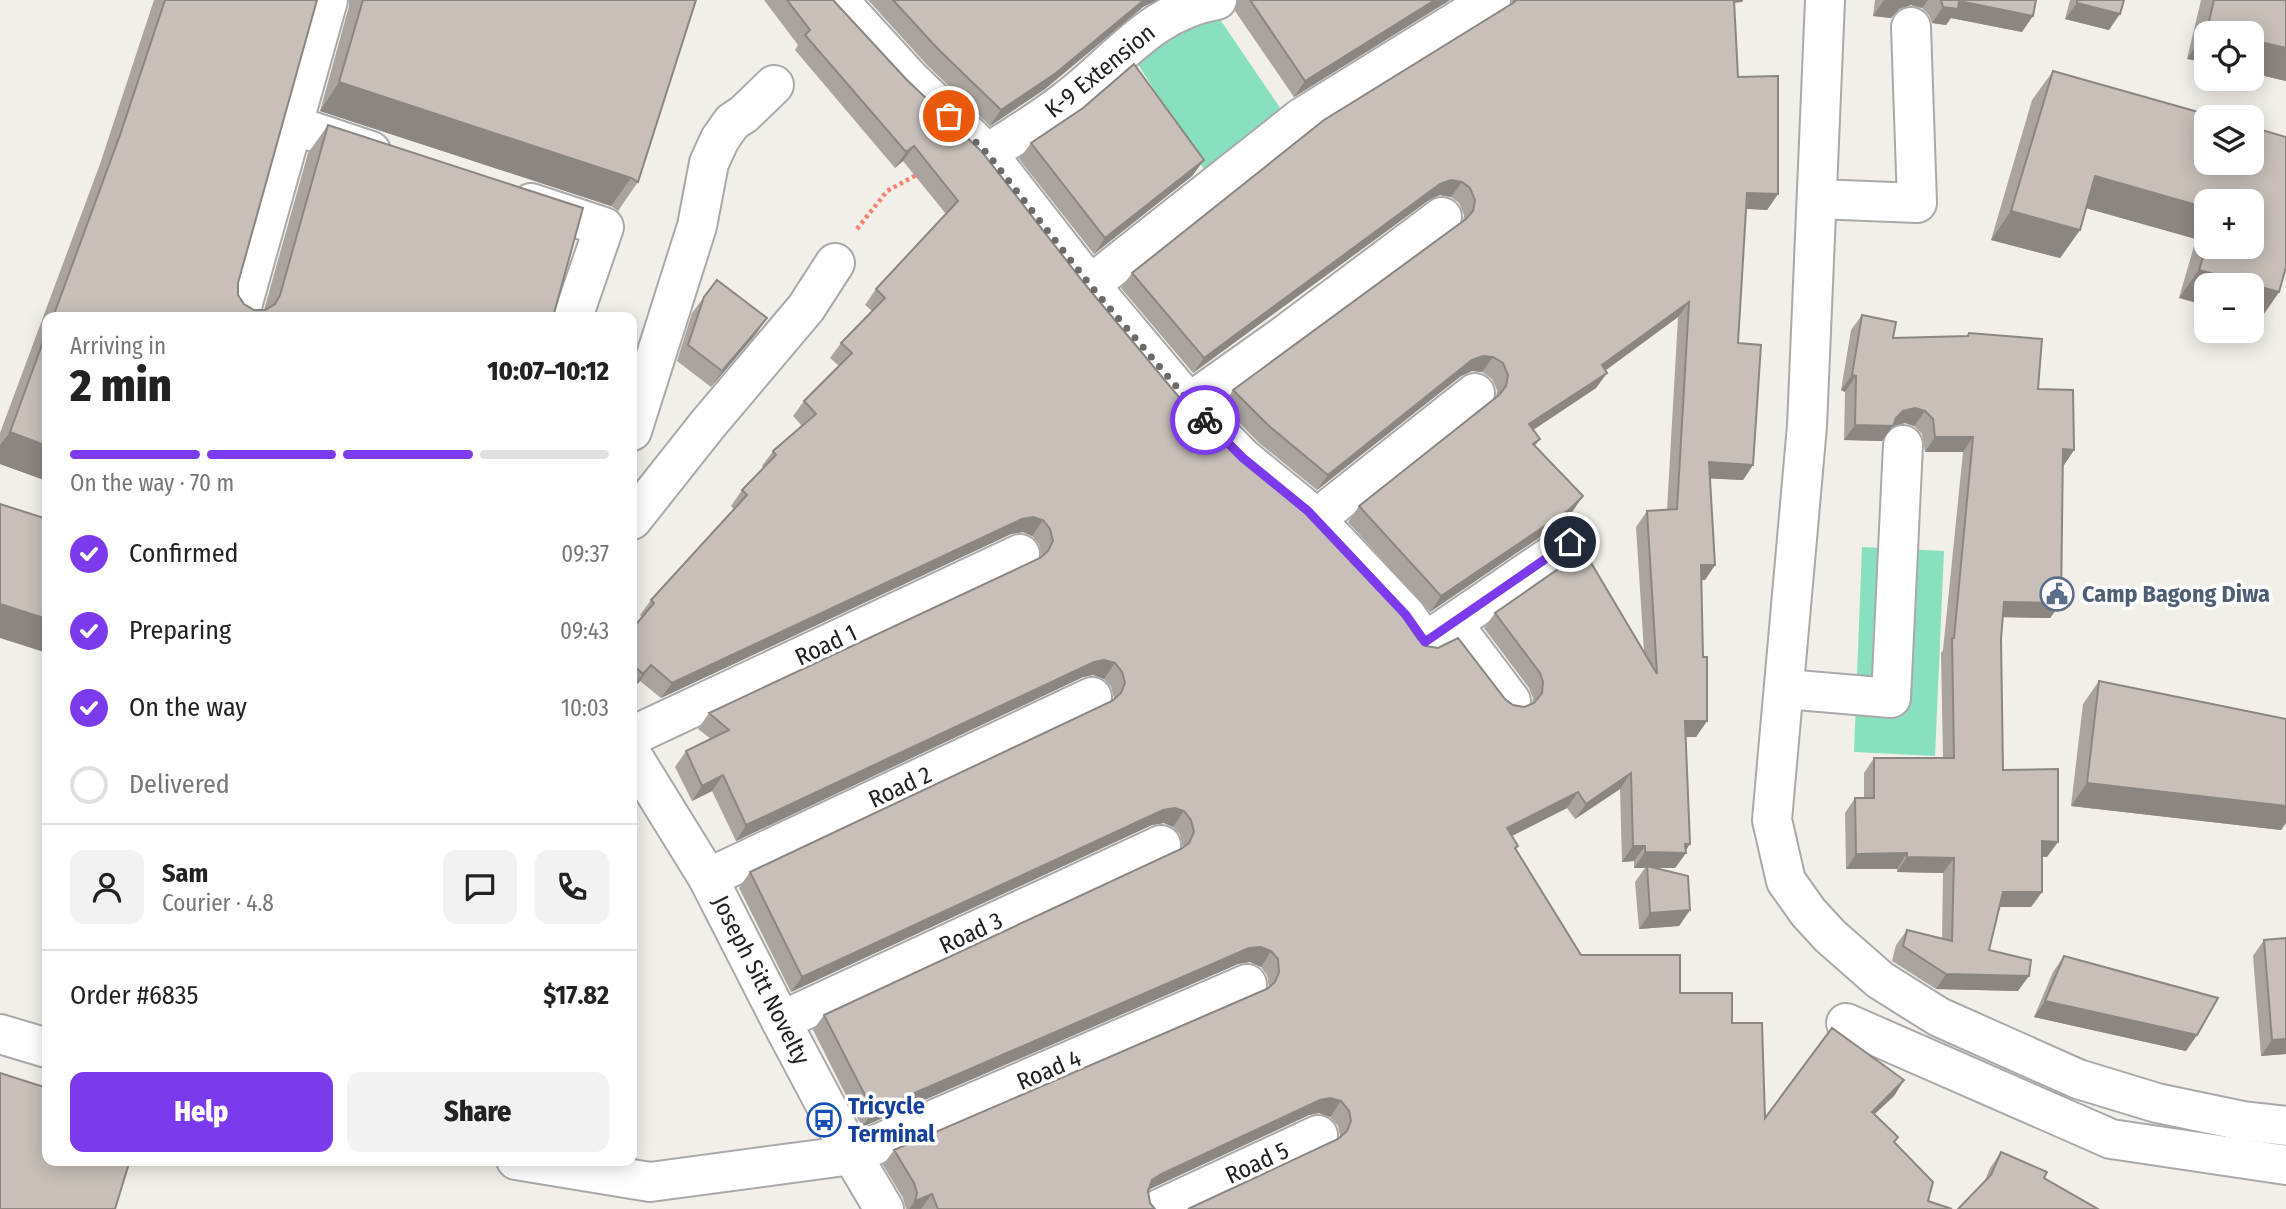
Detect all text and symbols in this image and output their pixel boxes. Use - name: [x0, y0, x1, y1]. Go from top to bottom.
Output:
- street label: K-9 Extension: [1039, 18, 1161, 124]
- map controls: [2194, 21, 2264, 343]
- button: locate: [2194, 21, 2264, 91]
- pin: [919, 86, 979, 146]
- icon: bag: [930, 97, 968, 135]
- button: layers: [2194, 105, 2264, 175]
- button: +: [2194, 189, 2264, 259]
- button: −: [2194, 273, 2264, 343]
- text: Arriving in: [70, 332, 166, 360]
- text: 10:07–10:12: [487, 356, 609, 387]
- text: 2 min: [70, 358, 172, 413]
- courier: [1170, 385, 1240, 455]
- icon: bike: [1186, 401, 1224, 439]
- text: On the way · 70 m: [70, 469, 234, 497]
- pin: [1540, 512, 1600, 572]
- icon: home: [1551, 523, 1589, 561]
- icon: check: [70, 535, 108, 573]
- text: Confirmed: [129, 538, 239, 569]
- text: 09:37: [561, 540, 609, 568]
- public building icon: Camp Bagong Diwa: [2038, 575, 2076, 613]
- place label: Camp Bagong Diwa: [2082, 580, 2270, 608]
- icon: check: [70, 612, 108, 650]
- text: Preparing: [129, 615, 231, 646]
- text: 09:43: [560, 617, 609, 645]
- street label: Road 1: [791, 619, 861, 671]
- icon: check: [70, 689, 108, 727]
- text: On the way: [129, 692, 247, 723]
- text: 10:03: [561, 694, 609, 722]
- street label: Road 2: [864, 760, 936, 814]
- text: Delivered: [129, 769, 230, 800]
- button: person: [70, 850, 144, 924]
- button: chat: [443, 850, 517, 924]
- button: phone: [535, 850, 609, 924]
- text: Sam: [162, 858, 208, 889]
- text: Courier · 4.8: [162, 889, 274, 917]
- street label: Joseph Sitt Novelty: [706, 891, 816, 1069]
- street label: Road 3: [935, 906, 1007, 960]
- text: Order #6835: [70, 980, 198, 1011]
- text: $17.82: [543, 980, 609, 1011]
- street label: Road 4: [1013, 1044, 1085, 1096]
- button: Help: [70, 1072, 333, 1152]
- button: Share: [347, 1072, 609, 1152]
- place label: Tricycle Terminal: [848, 1092, 935, 1148]
- bus stop icon: Tricycle Terminal: [805, 1101, 843, 1139]
- street label: Road 5: [1221, 1136, 1293, 1190]

